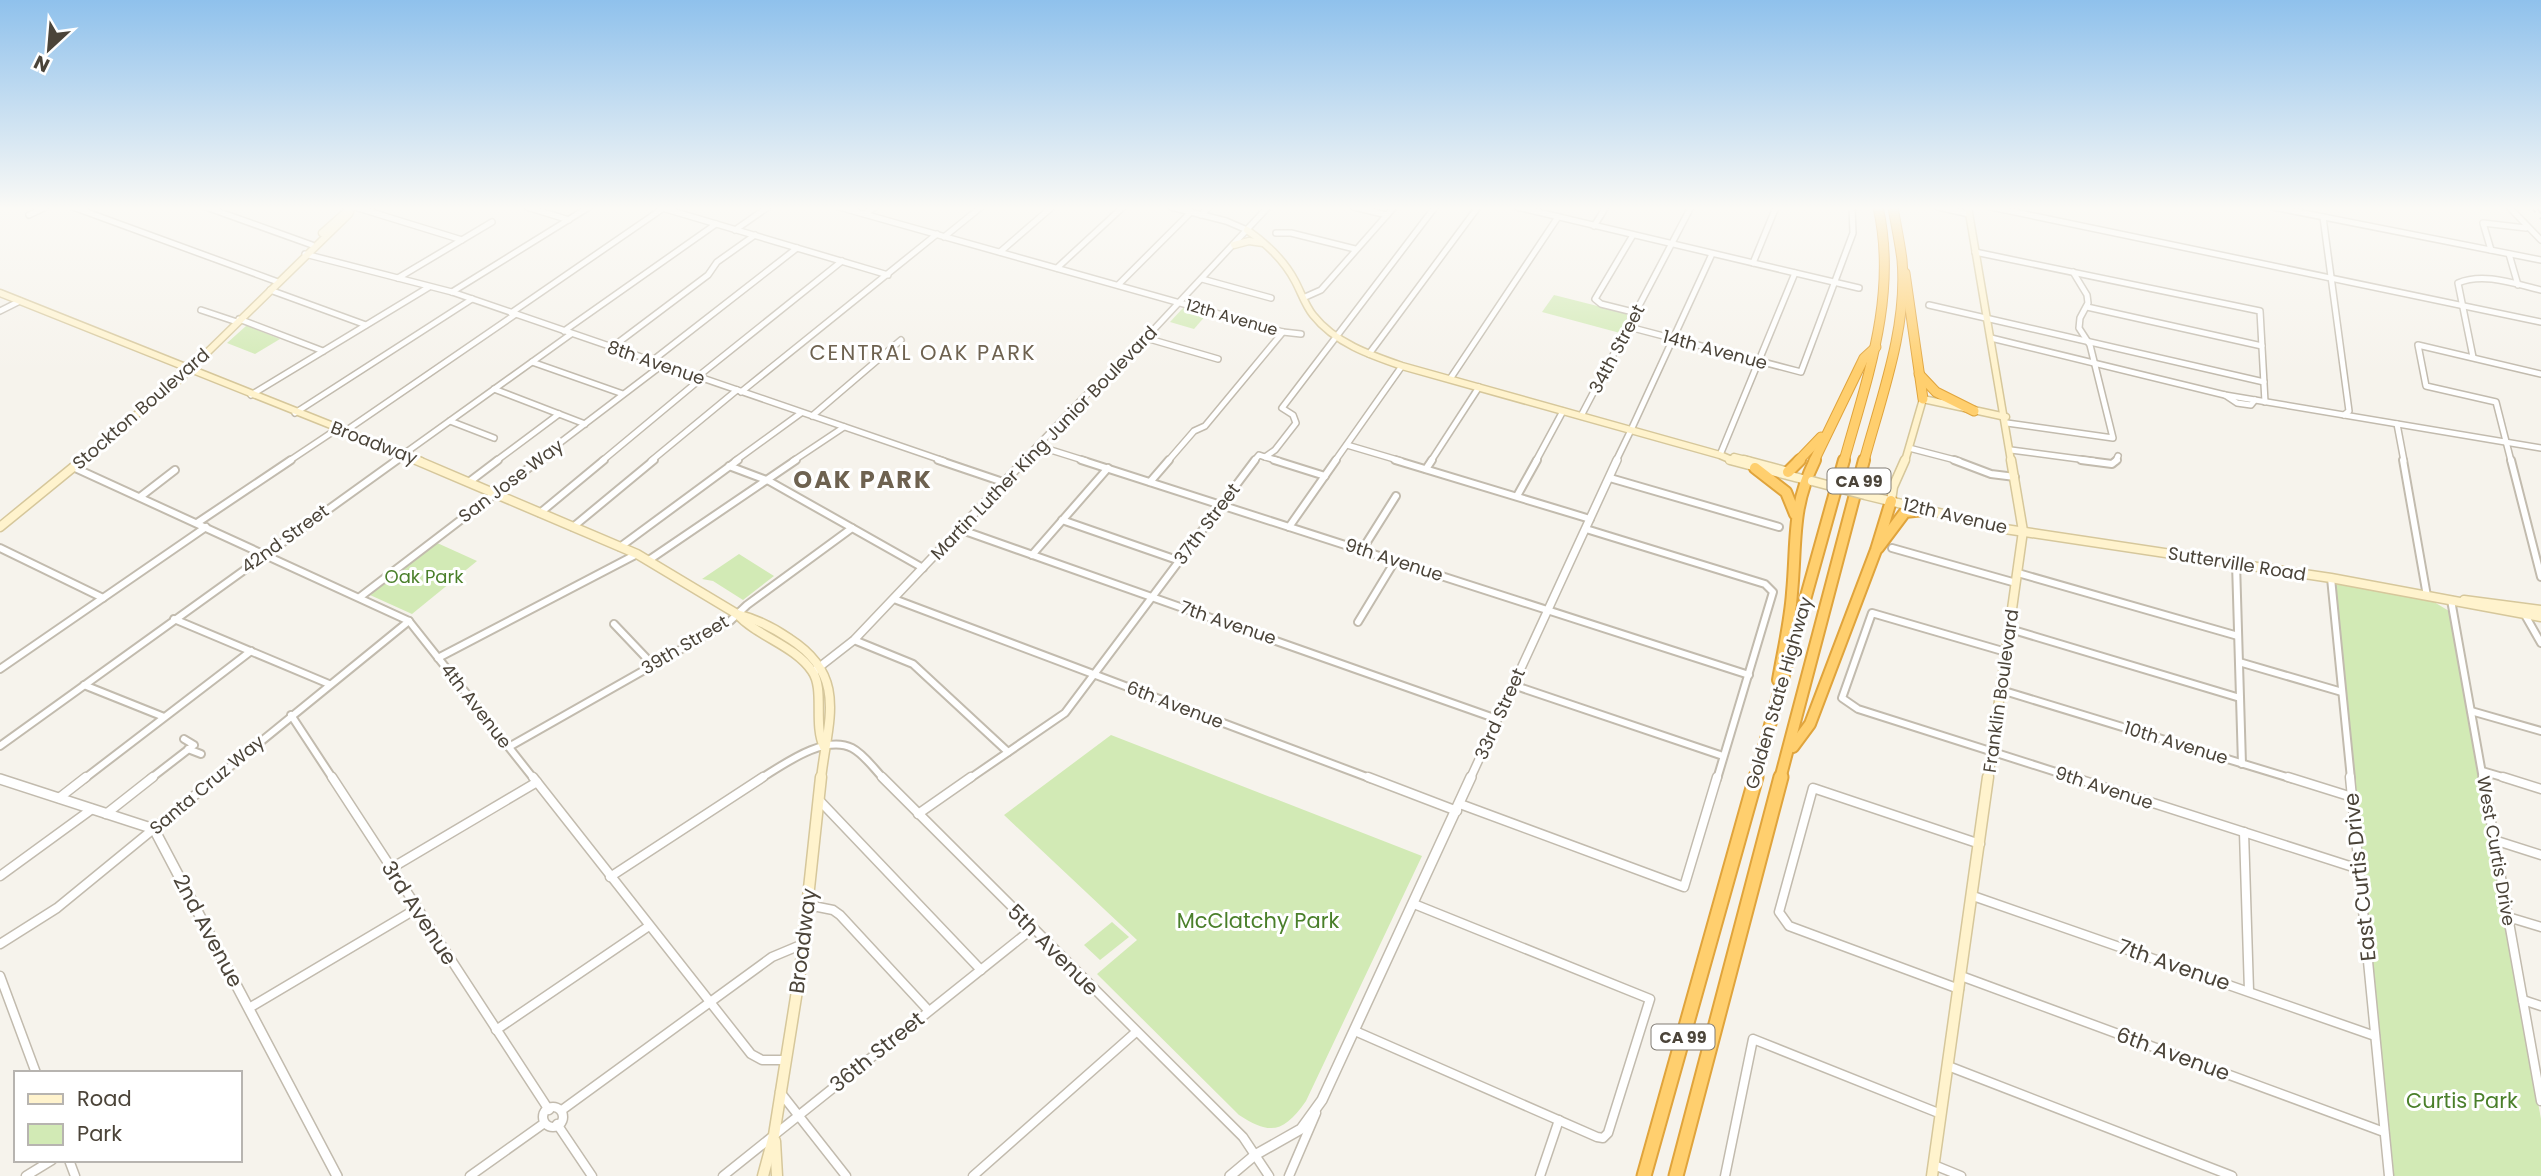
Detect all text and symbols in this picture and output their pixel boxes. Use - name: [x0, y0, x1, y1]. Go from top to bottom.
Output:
- north arrow: [14, 14, 84, 84]
- text: N: [29, 49, 54, 79]
- street label: 12th Avenue: [1183, 293, 1281, 342]
- street label: 34th Street: [1583, 300, 1650, 398]
- street label: Martin Luther King Junior Boulevard: [925, 320, 1162, 565]
- street label: 14th Avenue: [1660, 324, 1770, 376]
- street label: 8th Avenue: [604, 334, 708, 391]
- district label: CENTRAL OAK PARK: [809, 338, 1037, 367]
- street label: Stockton Boulevard: [67, 342, 215, 475]
- street label: Broadway: [327, 415, 421, 470]
- street label: San Jose Way: [453, 433, 568, 528]
- district label: OAK PARK: [793, 463, 933, 496]
- road number: CA 99: [1828, 468, 1890, 494]
- street label: 37th Street: [1168, 478, 1245, 570]
- street label: 12th Avenue: [1900, 491, 2010, 540]
- street label: 42nd Street: [236, 498, 334, 579]
- street label: 9th Avenue: [1342, 532, 1446, 587]
- street label: Sutterville Road: [2166, 540, 2308, 587]
- park label: Oak Park: [385, 564, 464, 589]
- street label: 7th Avenue: [1177, 594, 1280, 651]
- street label: Golden State Highway: [1739, 594, 1818, 792]
- street label: Franklin Boulevard: [1977, 608, 2024, 774]
- street label: 39th Street: [637, 609, 733, 680]
- street label: 4th Avenue: [435, 658, 518, 753]
- street label: 33rd Street: [1468, 664, 1531, 763]
- street label: 6th Avenue: [1123, 675, 1227, 734]
- street label: 10th Avenue: [2121, 715, 2231, 770]
- street label: Santa Cruz Way: [144, 729, 269, 840]
- street label: 9th Avenue: [2052, 760, 2156, 815]
- street label: West Curtis Drive: [2471, 774, 2522, 928]
- street label: East Curtis Drive: [2336, 792, 2383, 962]
- street label: 3rd Avenue: [375, 855, 464, 970]
- street label: 2nd Avenue: [166, 869, 250, 992]
- street label: Broadway: [782, 887, 823, 995]
- street label: 5th Avenue: [1001, 897, 1106, 1002]
- park label: McClatchy Park: [1177, 906, 1340, 935]
- street label: 7th Avenue: [2114, 932, 2234, 997]
- street label: 36th Street: [823, 1005, 930, 1099]
- street label: 6th Avenue: [2112, 1020, 2234, 1087]
- road number: CA 99: [1652, 1024, 1714, 1050]
- legend: [14, 1071, 242, 1162]
- text: Road: [77, 1084, 132, 1113]
- park label: Curtis Park: [2406, 1086, 2518, 1115]
- text: Park: [77, 1119, 122, 1148]

